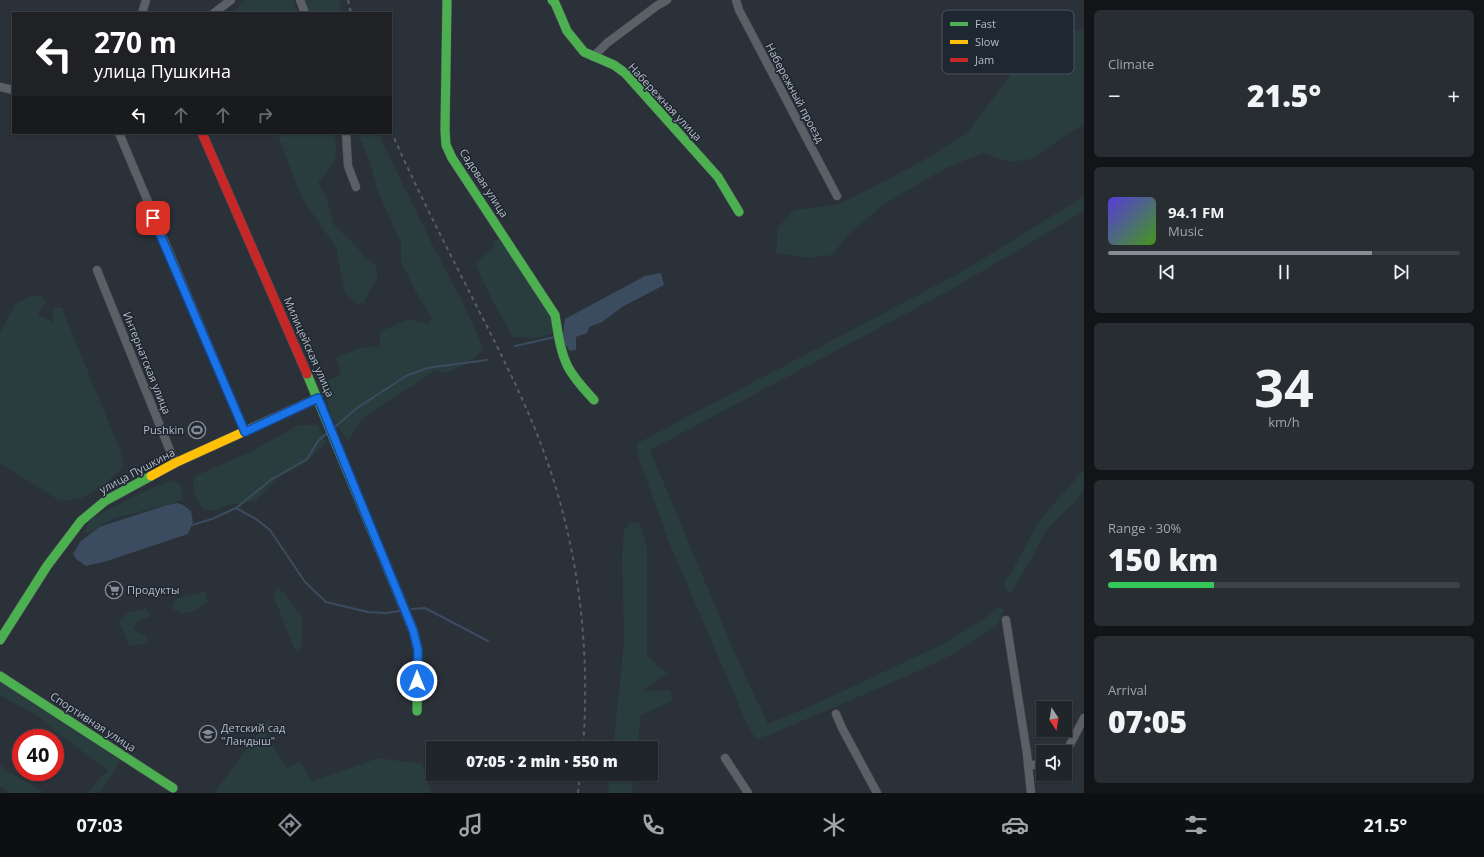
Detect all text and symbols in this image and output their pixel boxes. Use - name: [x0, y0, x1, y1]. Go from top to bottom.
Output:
- legend: [942, 10, 1074, 74]
- text: Fast: [975, 16, 996, 31]
- text: 270 m: [94, 23, 177, 61]
- icon: left: [28, 28, 80, 80]
- text: Slow: [975, 34, 999, 49]
- street label: Набережный проезд: [763, 40, 828, 146]
- text: Jam: [974, 52, 994, 67]
- text: Climate: [1108, 55, 1154, 73]
- text: улица Пушкина: [94, 59, 231, 83]
- street label: Набережная улица: [625, 59, 706, 144]
- text: 21.5°: [1247, 75, 1321, 116]
- text: −: [1108, 80, 1121, 110]
- text: +: [1447, 80, 1460, 110]
- icon: left: [128, 104, 150, 126]
- icon: ahead: [170, 104, 192, 126]
- icon: ahead: [212, 104, 234, 126]
- icon: right: [254, 104, 276, 126]
- street label: Садовая улица: [457, 145, 512, 220]
- pin: [136, 201, 170, 235]
- text: 94.1 FM: [1168, 202, 1224, 222]
- icon: arrive: [142, 207, 164, 229]
- text: Music: [1168, 222, 1203, 240]
- icon: previous: [1156, 261, 1178, 283]
- icon: pause: [1273, 261, 1295, 283]
- icon: next: [1390, 261, 1412, 283]
- street label: Милицейская улица: [281, 294, 338, 399]
- street label: Интернатская улица: [120, 309, 175, 416]
- text: 34: [1254, 351, 1314, 422]
- text: km/h: [1268, 413, 1300, 431]
- sports icon: Pushkin: [187, 420, 207, 440]
- place label: Pushkin: [143, 422, 184, 437]
- street label: улица Пушкина: [96, 444, 177, 497]
- text: Range · 30%: [1108, 519, 1181, 537]
- text: 150 km: [1108, 539, 1218, 580]
- supermarket icon: Продукты: [104, 580, 124, 600]
- place label: Продукты: [127, 582, 180, 597]
- position arrow: [396, 660, 438, 702]
- text: Arrival: [1108, 681, 1147, 699]
- street label: Спортивная улица: [48, 688, 139, 755]
- north arrow: [1036, 701, 1072, 737]
- map controls: [1036, 701, 1072, 781]
- text: 07:05: [1108, 701, 1187, 742]
- place label: Детский сад "Ландыш": [221, 720, 286, 748]
- school or university icon: Детский сад "Ландыш": [198, 724, 218, 744]
- speed limit sign: 40: [12, 729, 64, 781]
- button: sound: [1036, 745, 1072, 781]
- text: 07:05 · 2 min · 550 m: [466, 751, 618, 771]
- icon: directions: [276, 811, 304, 839]
- icon: music: [457, 811, 485, 839]
- icon: phone: [639, 811, 667, 839]
- icon: climate: [820, 811, 848, 839]
- icon: car: [1001, 811, 1029, 839]
- icon: filters: [1182, 811, 1210, 839]
- text: 07:03: [77, 813, 123, 837]
- text: 21.5°: [1364, 813, 1407, 837]

